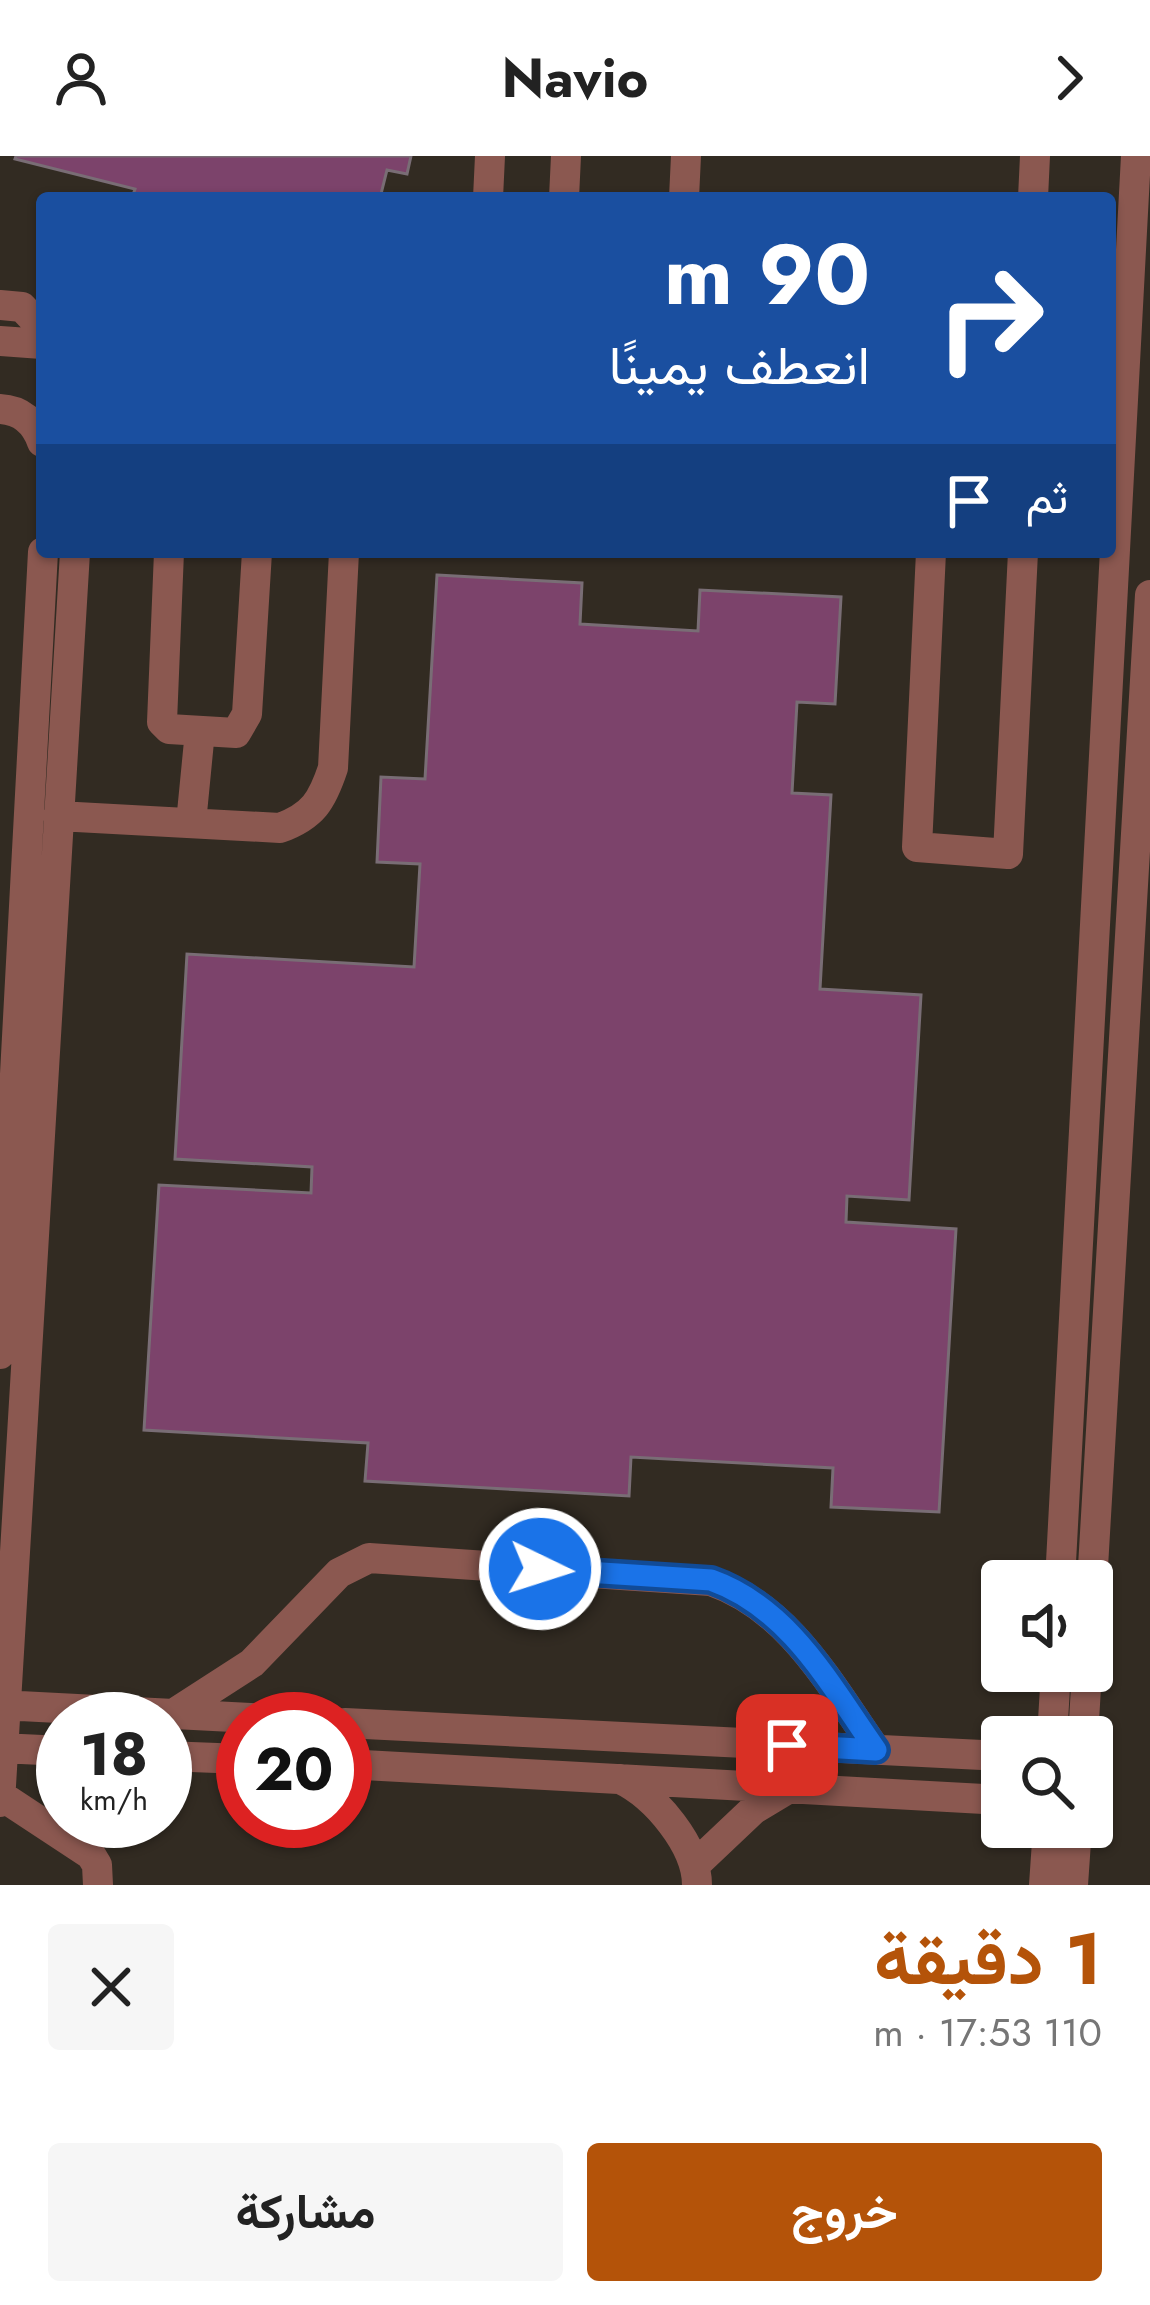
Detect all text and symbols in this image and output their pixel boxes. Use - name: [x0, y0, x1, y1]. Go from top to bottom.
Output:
- text: Navio: [502, 39, 648, 117]
- icon: person: [48, 45, 114, 111]
- icon: forward: [1036, 45, 1102, 111]
- text: 90 m: [664, 214, 870, 336]
- icon: right: [912, 240, 1068, 396]
- text: انعطف يمينًا: [609, 326, 870, 404]
- text: ثم: [1026, 465, 1068, 530]
- icon: arrive: [936, 468, 1002, 534]
- position arrow: [477, 1506, 603, 1632]
- map controls: [981, 1560, 1113, 1848]
- button: sound: [981, 1560, 1113, 1692]
- speed limit sign: 20: [216, 1692, 372, 1848]
- pin: [736, 1694, 838, 1796]
- text: 18: [80, 1711, 148, 1798]
- icon: arrive: [754, 1712, 820, 1778]
- button: search: [981, 1716, 1113, 1848]
- text: km/h: [80, 1778, 148, 1821]
- text: 1 دقيقة: [874, 1907, 1102, 2011]
- button: close: [48, 1924, 174, 2050]
- text: 110 m · 17:53: [873, 2004, 1102, 2061]
- button: مشاركة: [48, 2143, 563, 2281]
- button: خروج: [587, 2143, 1102, 2281]

